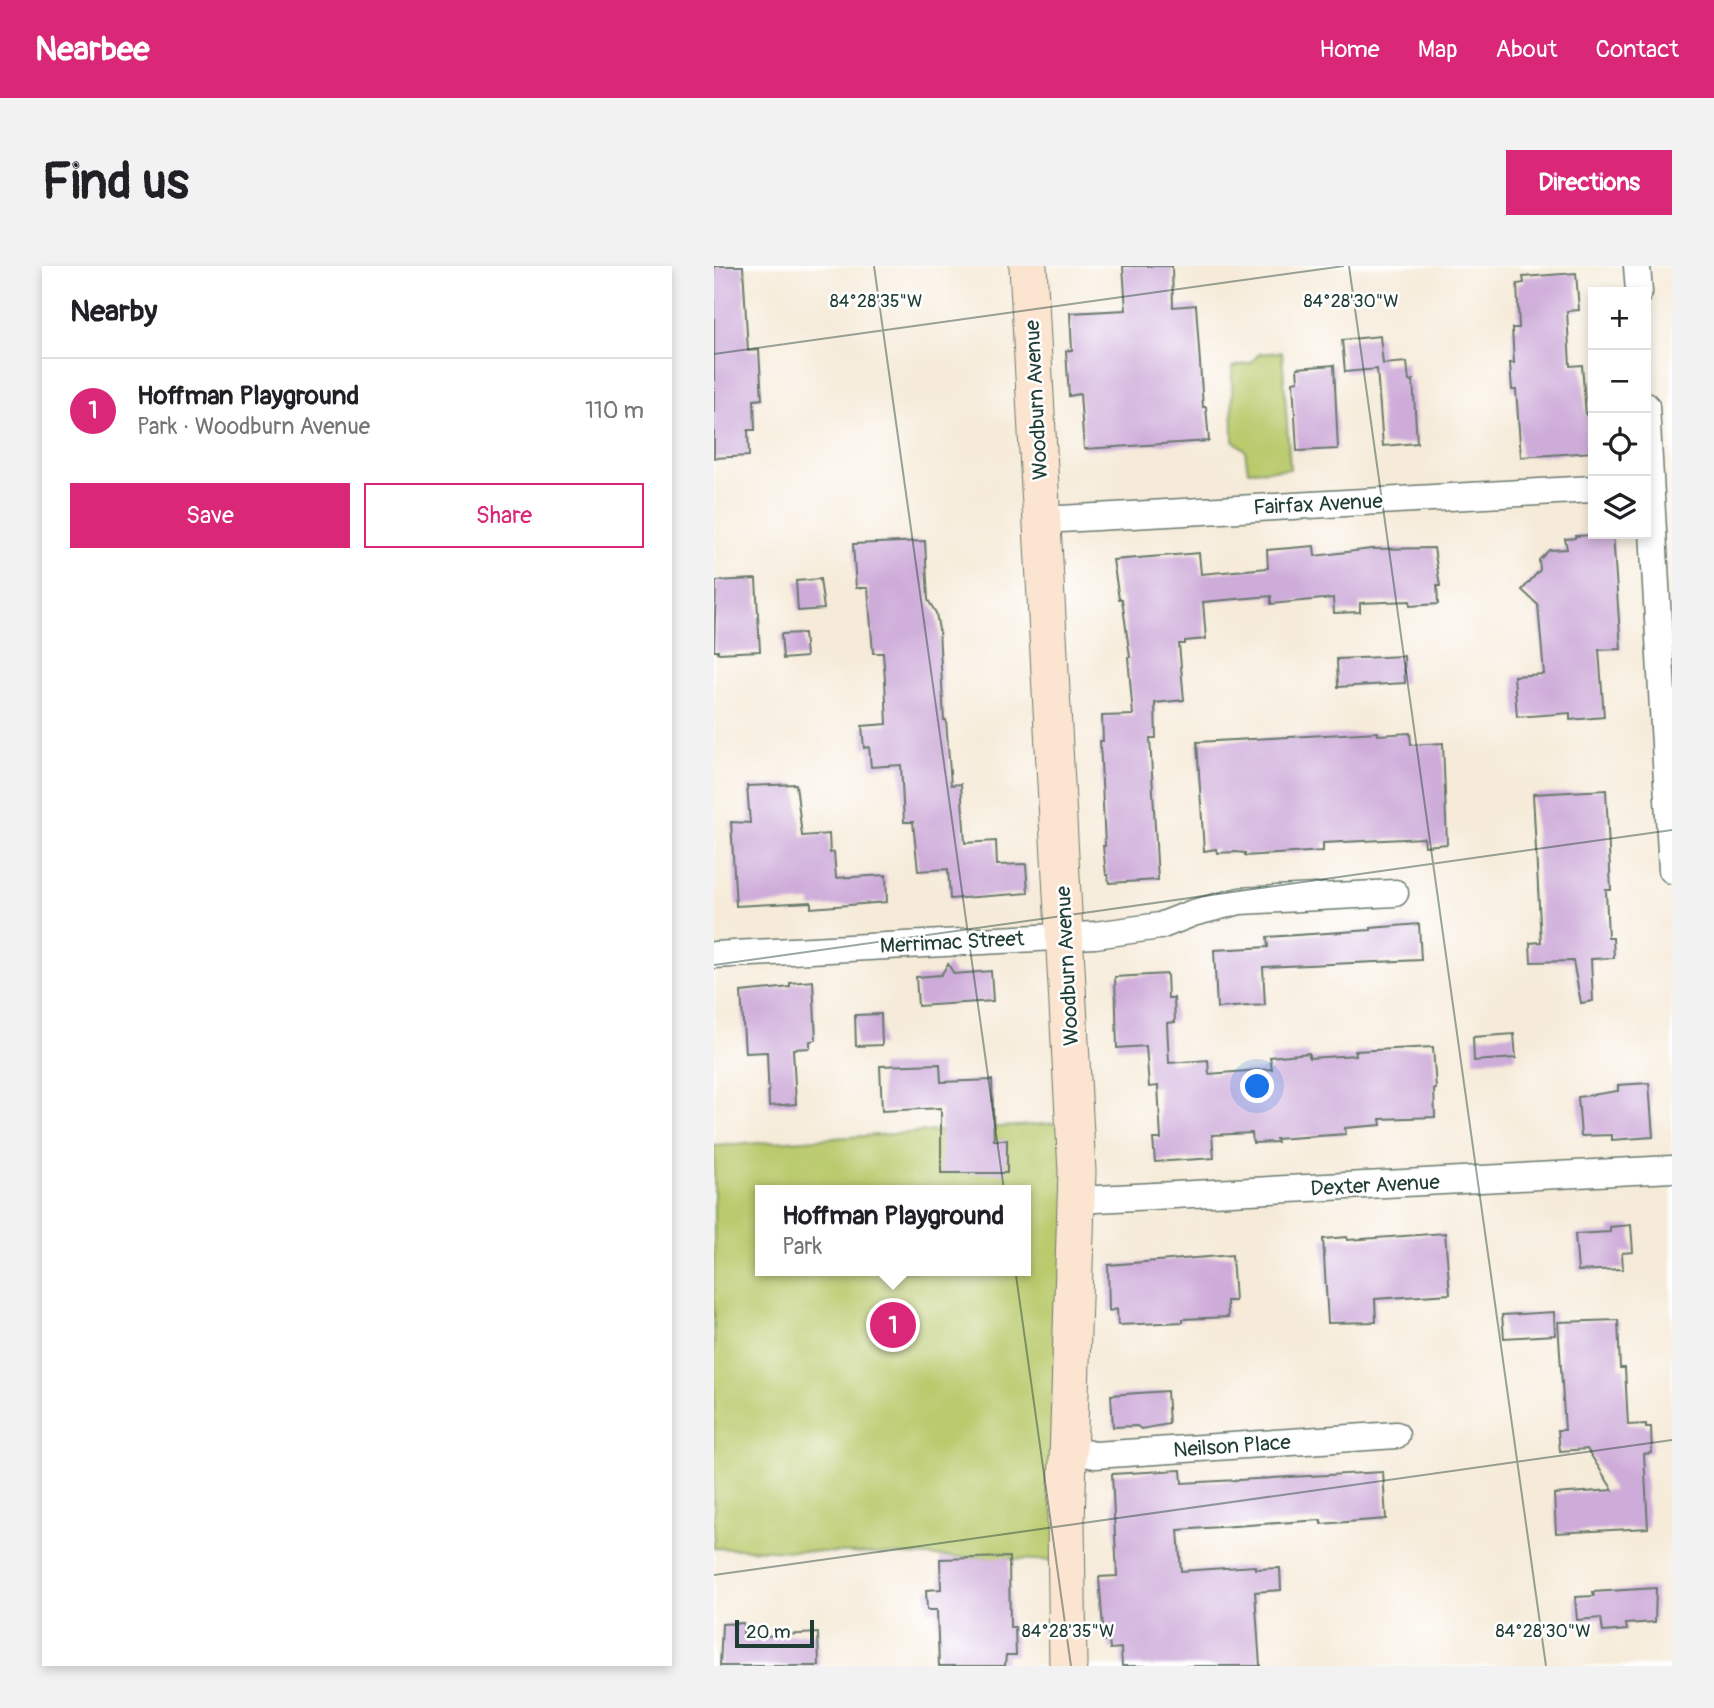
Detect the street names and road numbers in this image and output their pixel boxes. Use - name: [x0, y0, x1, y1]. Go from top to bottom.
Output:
- street label: Woodburn Avenue: [1019, 319, 1054, 481]
- street label: Fairfax Avenue: [1253, 488, 1384, 521]
- street label: Woodburn Avenue: [1050, 885, 1085, 1047]
- street label: Merrimac Street: [879, 925, 1025, 960]
- street label: Dexter Avenue: [1310, 1169, 1441, 1202]
- street label: Neilson Place: [1172, 1429, 1292, 1464]

